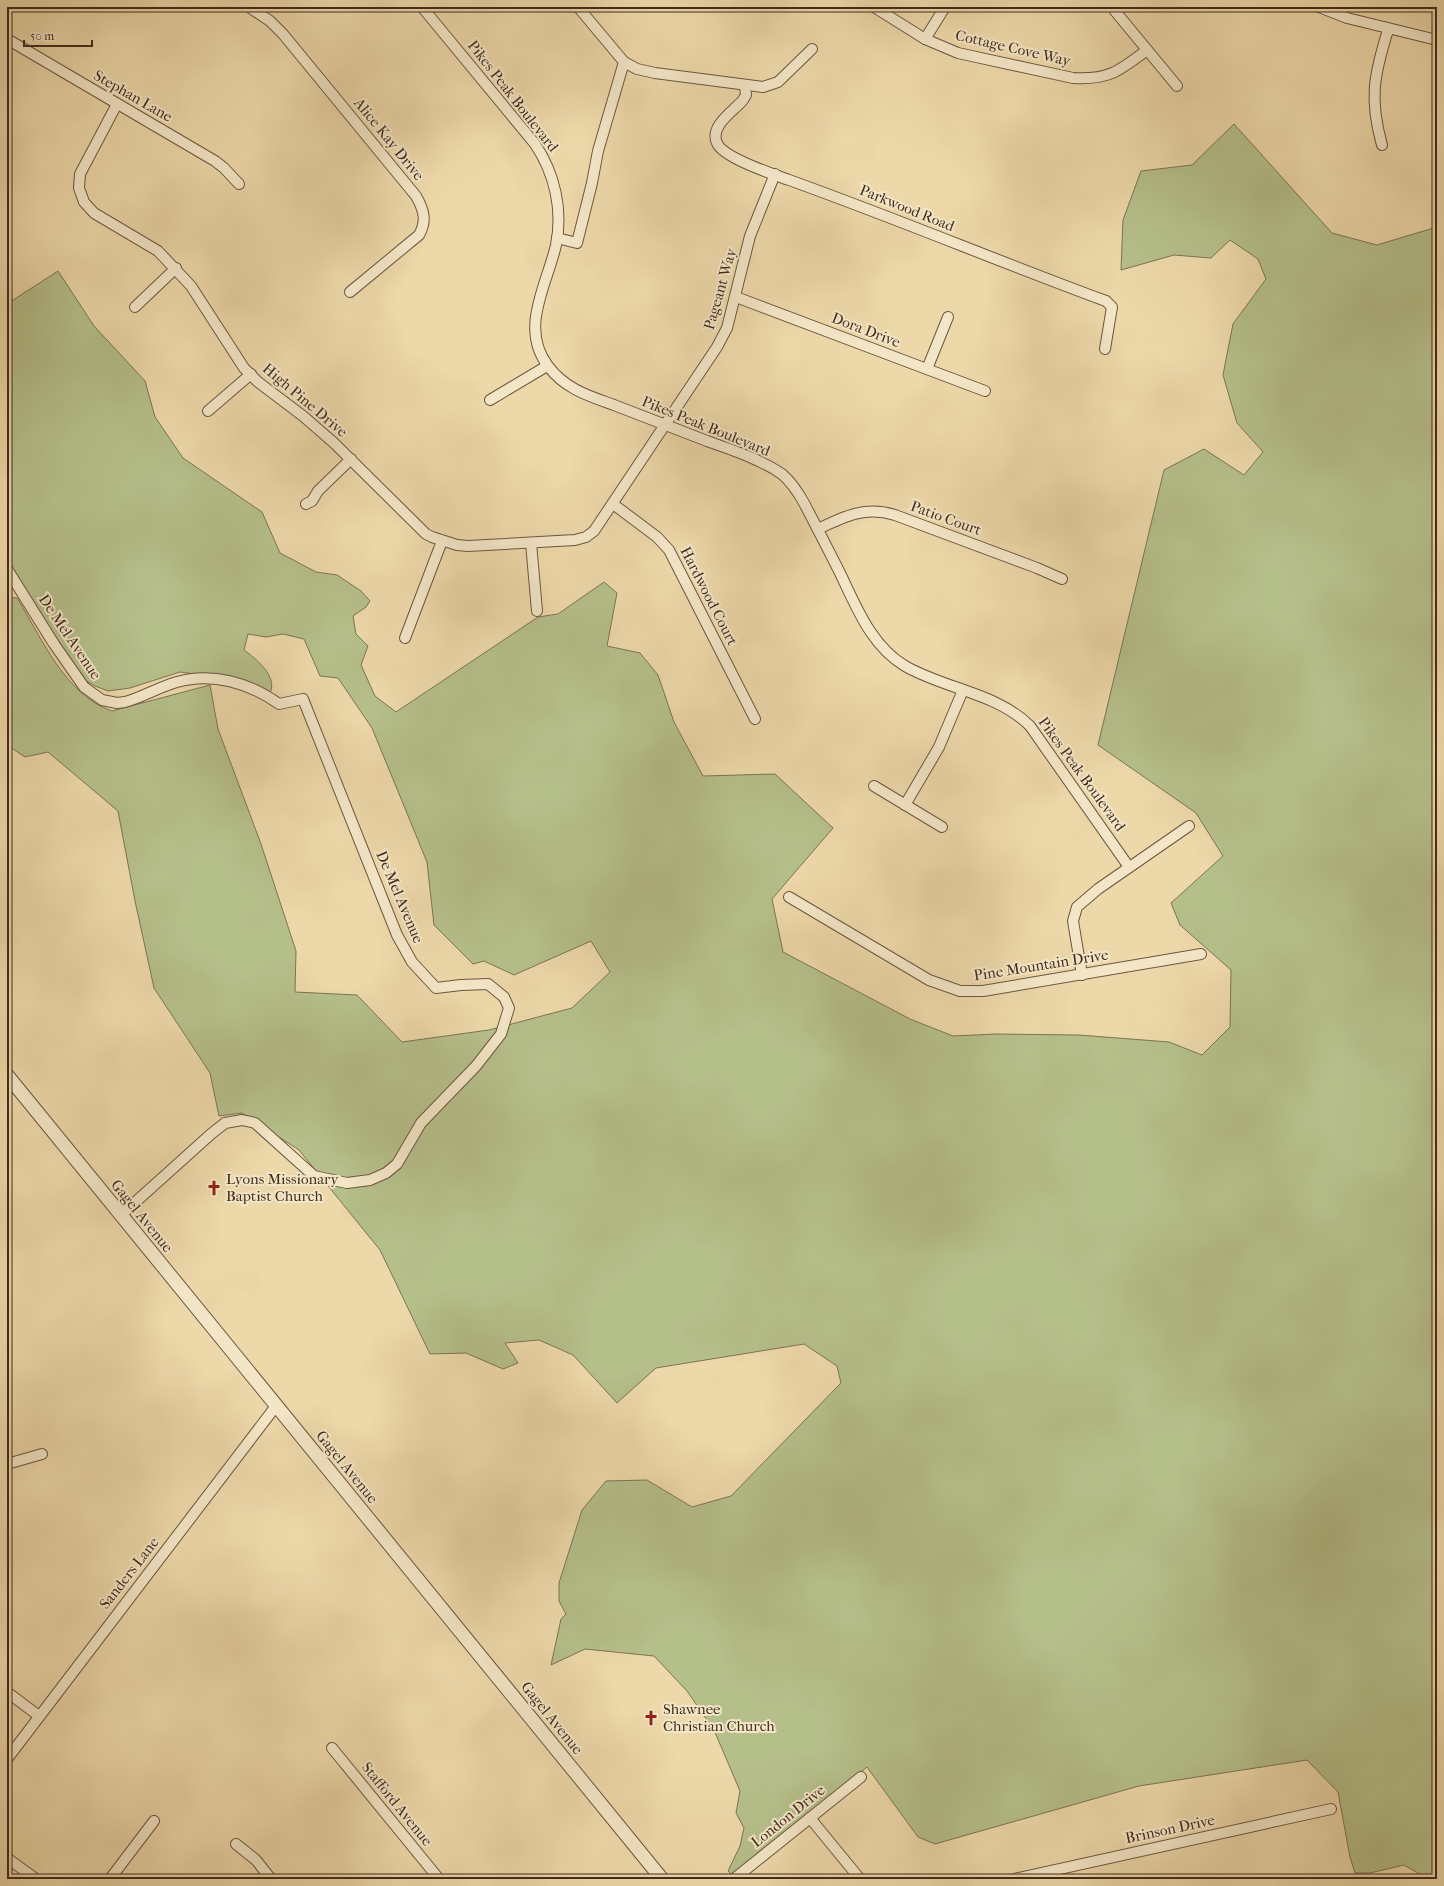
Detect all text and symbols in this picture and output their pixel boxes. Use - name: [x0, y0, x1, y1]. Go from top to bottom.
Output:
- scale bar: [24, 22, 92, 48]
- street label: Cottage Cove Way: [954, 26, 1073, 70]
- text: 50 m: [30, 29, 54, 43]
- street label: Pikes Peak Boulevard: [464, 37, 563, 156]
- street label: Stephan Lane: [90, 66, 176, 126]
- street label: Alice Kay Drive: [350, 93, 428, 184]
- street label: Parkwood Road: [857, 181, 958, 236]
- street label: Pageant Way: [700, 245, 740, 332]
- street label: Dora Drive: [829, 309, 903, 352]
- street label: High Pine Drive: [259, 359, 352, 441]
- street label: Pikes Peak Boulevard: [639, 392, 774, 460]
- street label: Patio Court: [908, 497, 985, 539]
- street label: Hardwood Court: [676, 544, 742, 649]
- street label: De Mel Avenue: [35, 591, 105, 683]
- street label: Pikes Peak Boulevard: [1034, 713, 1130, 835]
- street label: De Mel Avenue: [372, 848, 428, 947]
- street label: Pine Mountain Drive: [972, 945, 1110, 985]
- place label: Lyons Missionary Baptist Church: [226, 1170, 339, 1205]
- street label: Gagel Avenue: [107, 1176, 177, 1257]
- church icon: Lyons Missionary Baptist Church: [205, 1179, 223, 1197]
- street label: Gagel Avenue: [312, 1427, 382, 1508]
- street label: Sanders Lane: [95, 1533, 163, 1612]
- street label: Gagel Avenue: [517, 1678, 587, 1759]
- place label: Shawnee Christian Church: [663, 1700, 775, 1735]
- church icon: Shawnee Christian Church: [642, 1709, 660, 1727]
- street label: Stafford Avenue: [358, 1759, 437, 1850]
- street label: London Drive: [748, 1780, 829, 1851]
- street label: Brinson Drive: [1124, 1811, 1217, 1847]

